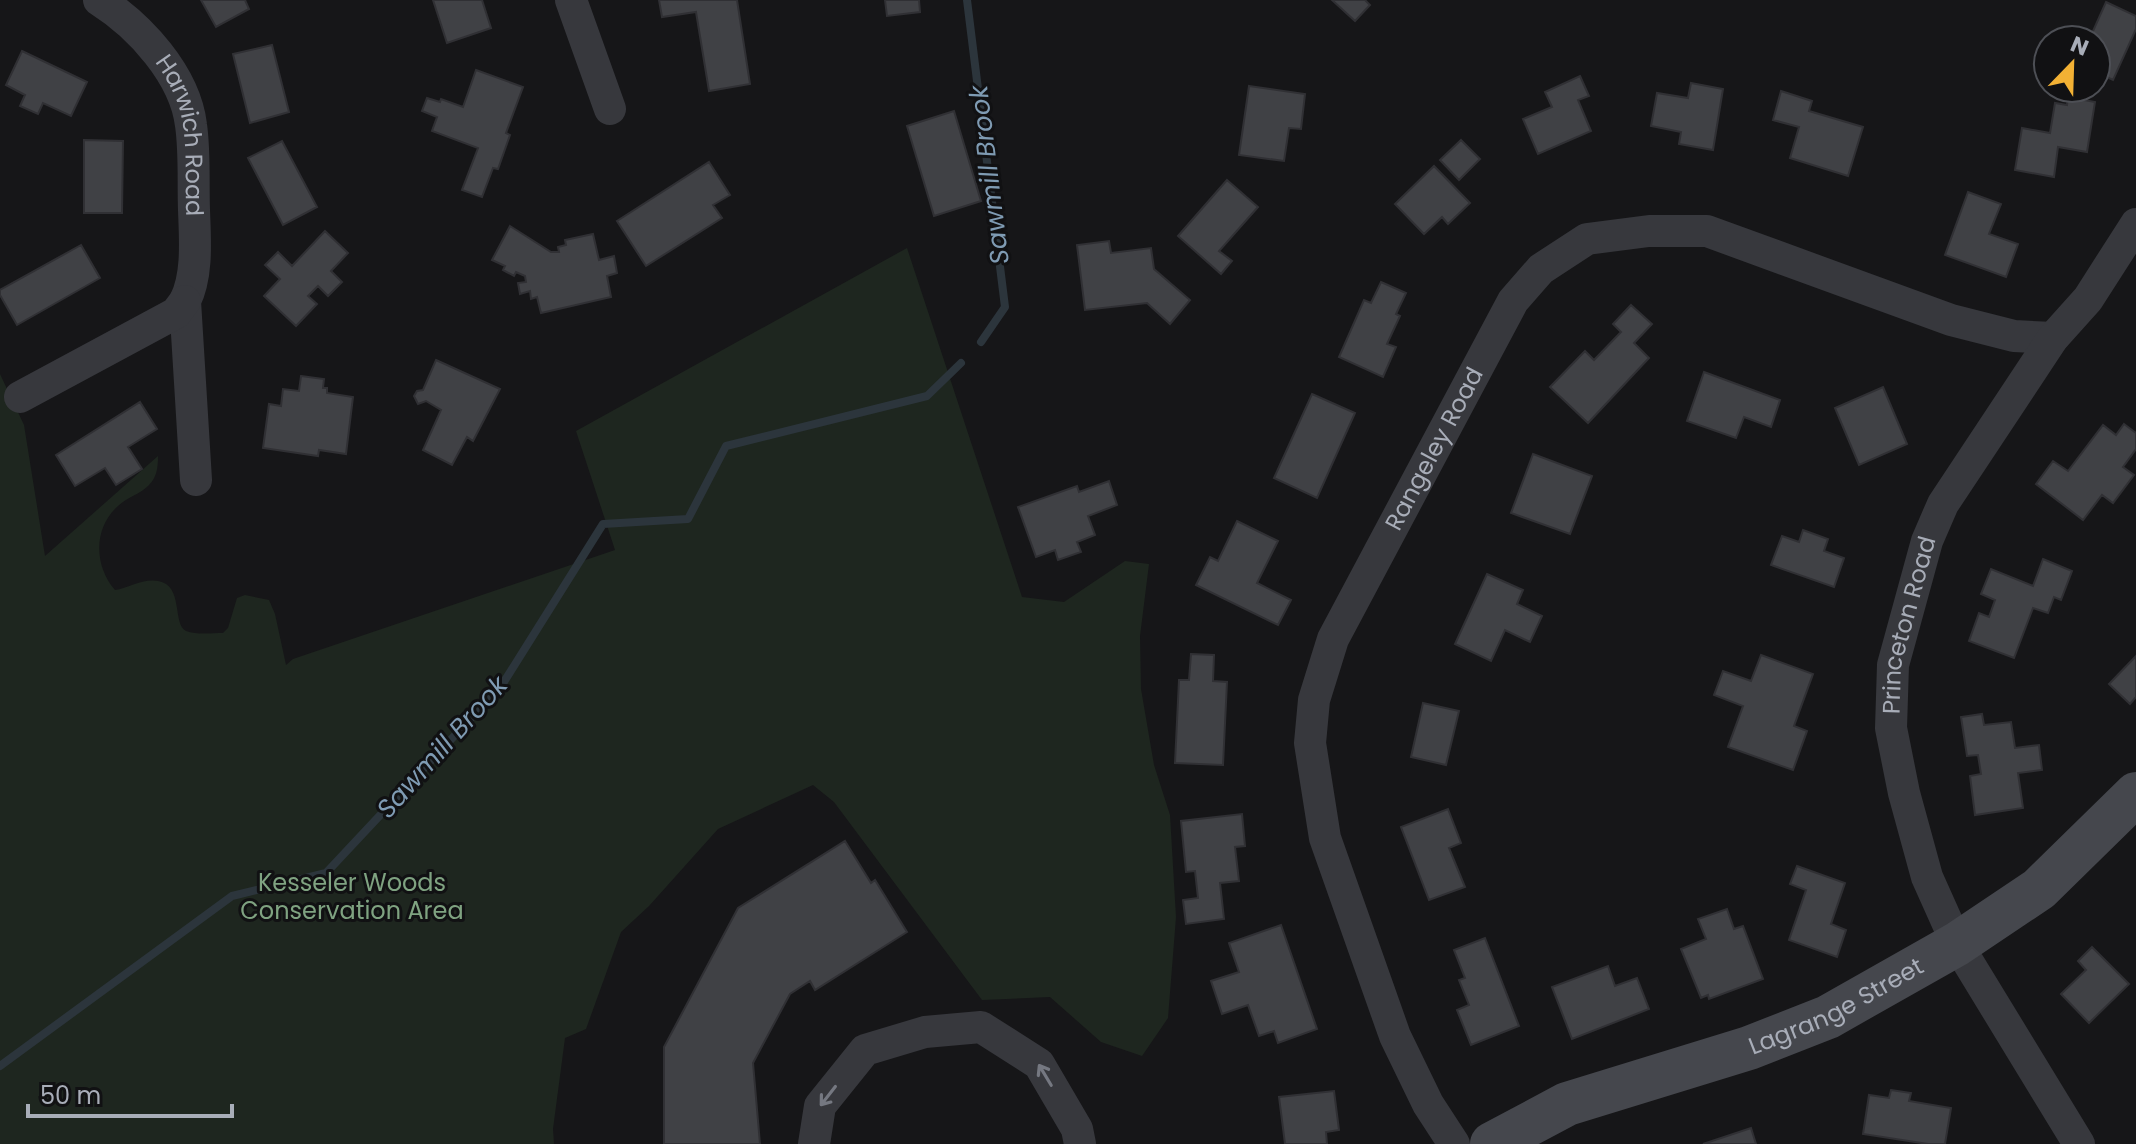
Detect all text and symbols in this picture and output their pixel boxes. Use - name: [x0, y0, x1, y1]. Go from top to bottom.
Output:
- north arrow: [2032, 24, 2112, 104]
- text: N: [2066, 29, 2093, 64]
- street label: Harwich Road: [148, 48, 211, 217]
- water label: Sawmill Brook: [960, 82, 1018, 267]
- street label: Rangeley Road: [1377, 361, 1491, 536]
- street label: Princeton Road: [1874, 532, 1944, 715]
- water label: Sawmill Brook: [368, 667, 517, 826]
- park label: Kesseler Woods Conservation Area: [240, 866, 464, 927]
- street label: Lagrange Street: [1744, 949, 1929, 1063]
- one-way arrow: [1037, 1064, 1053, 1087]
- scale bar: [28, 1068, 232, 1118]
- text: 50 m: [40, 1079, 101, 1112]
- one-way arrow: [820, 1085, 837, 1106]

